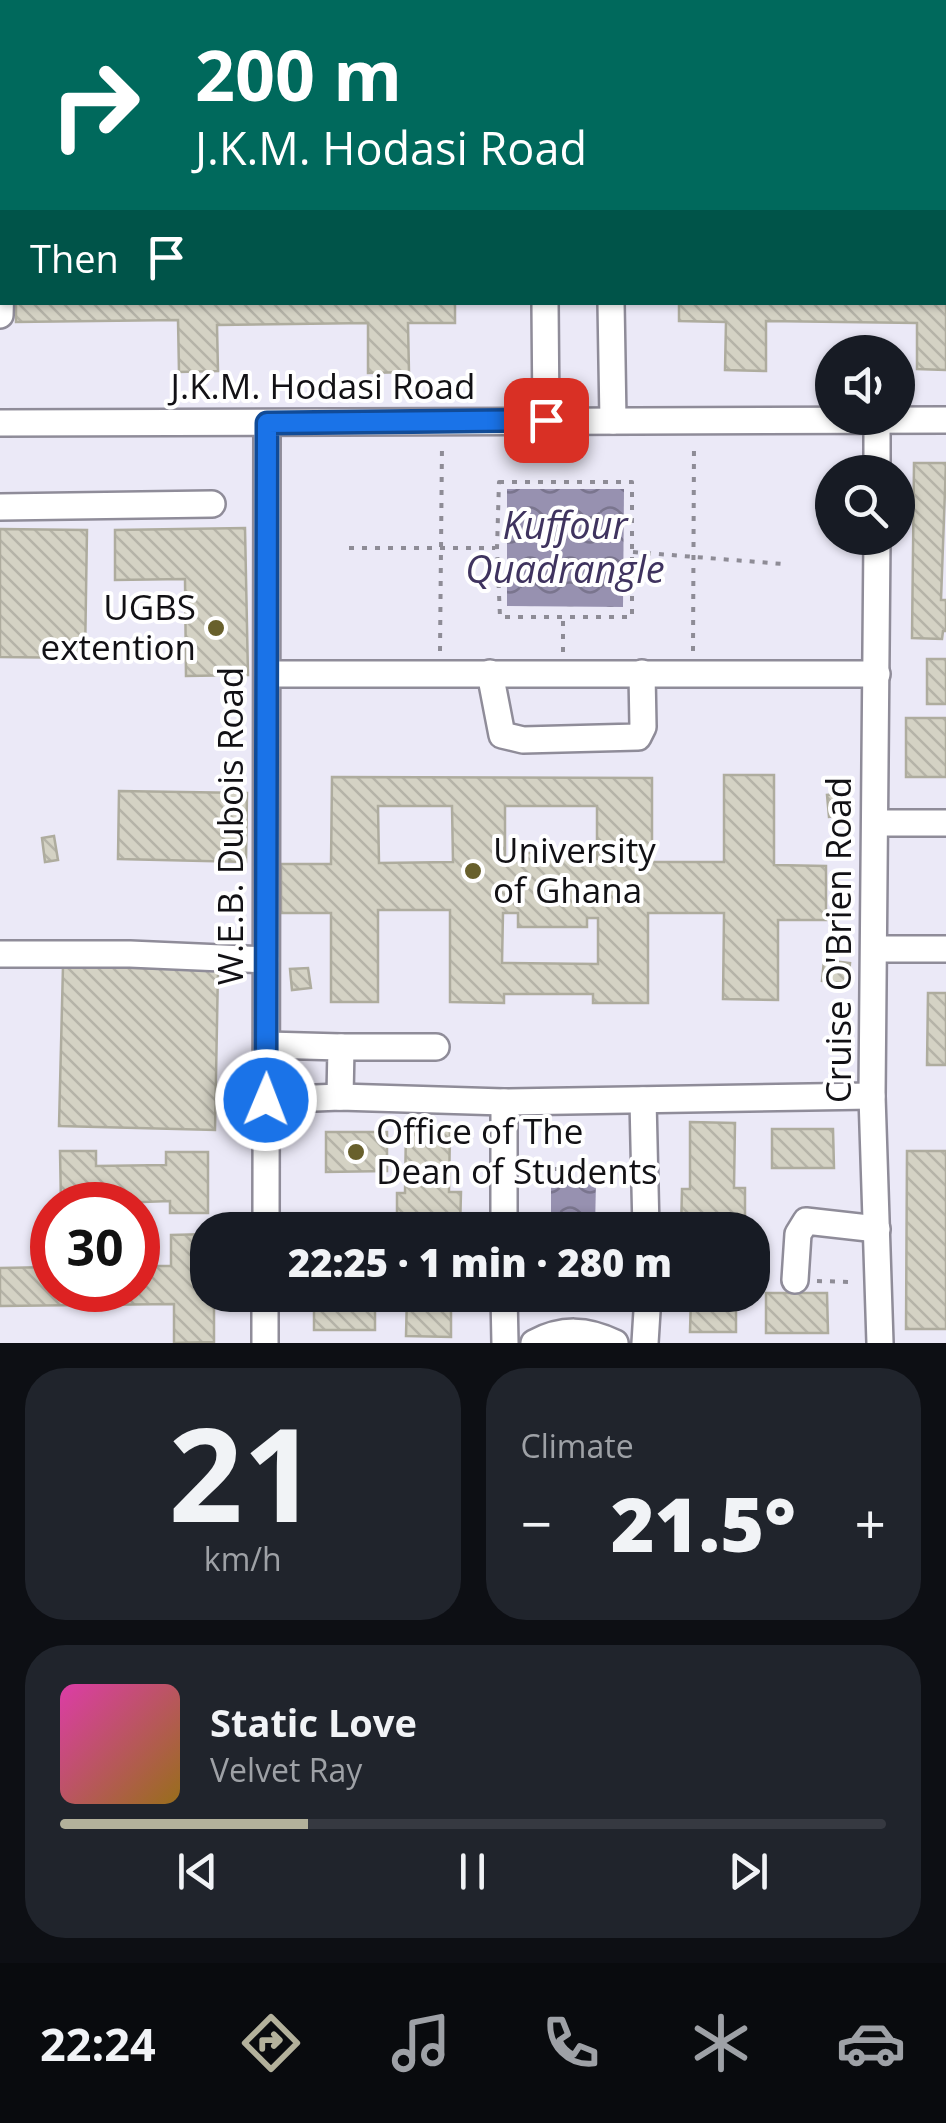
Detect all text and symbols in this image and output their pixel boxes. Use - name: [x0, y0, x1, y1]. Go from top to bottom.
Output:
- text: 200 m: [195, 26, 402, 122]
- icon: right: [30, 40, 160, 170]
- text: J.K.M. Hodasi Road: [195, 117, 587, 178]
- icon: arrive: [139, 230, 194, 285]
- text: Then: [30, 232, 119, 284]
- map controls: [815, 335, 915, 555]
- button: sound: [815, 335, 915, 435]
- street label: J.K.M. Hodasi Road: [168, 362, 475, 409]
- pin: [504, 378, 589, 463]
- icon: arrive: [519, 393, 574, 448]
- button: search: [815, 455, 915, 555]
- water label: Kuffour Quadrangle: [465, 498, 665, 594]
- place label: UGBS extention: [41, 583, 196, 670]
- marker: UGBS extention: [205, 617, 227, 639]
- street label: W.E.B. Dubois Road: [206, 667, 253, 985]
- street label: Cruise O'Brien Road: [814, 777, 861, 1103]
- place label: University of Ghana: [493, 826, 656, 913]
- marker: University of Ghana: [462, 860, 484, 882]
- position arrow: [214, 1048, 318, 1152]
- place label: Office of The Dean of Students: [376, 1107, 658, 1194]
- marker: Office of The Dean of Students: [345, 1141, 367, 1163]
- speed limit sign: 30: [30, 1182, 160, 1312]
- text: 22:25 · 1 min · 280 m: [288, 1236, 672, 1288]
- text: 21: [168, 1383, 317, 1560]
- text: Climate: [521, 1424, 634, 1467]
- text: 21.5°: [611, 1472, 796, 1574]
- text: −: [521, 1485, 552, 1560]
- text: +: [855, 1485, 886, 1560]
- text: km/h: [204, 1537, 282, 1580]
- text: Static Love: [210, 1696, 417, 1748]
- text: Velvet Ray: [210, 1748, 362, 1791]
- icon: previous: [170, 1844, 225, 1899]
- icon: pause: [445, 1844, 500, 1899]
- icon: next: [721, 1844, 776, 1899]
- icon: directions: [236, 2008, 306, 2078]
- icon: music: [386, 2008, 456, 2078]
- icon: phone: [536, 2008, 606, 2078]
- icon: climate: [686, 2008, 756, 2078]
- icon: car: [836, 2008, 906, 2078]
- text: 22:24: [40, 2013, 156, 2074]

